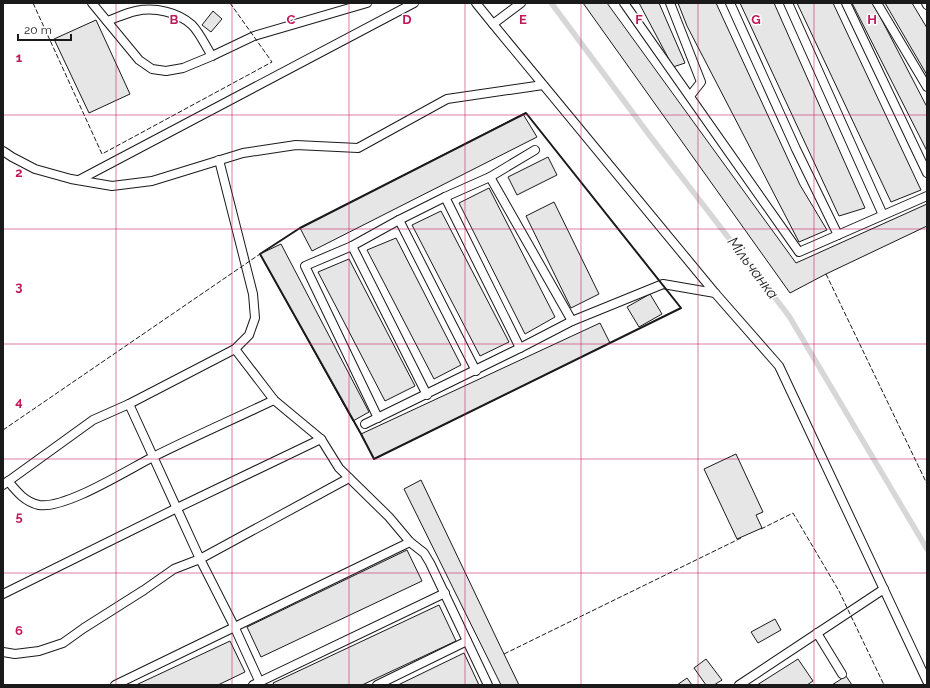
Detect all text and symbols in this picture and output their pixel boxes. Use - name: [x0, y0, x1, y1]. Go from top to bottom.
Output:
- text: B: [170, 12, 179, 27]
- text: C: [287, 12, 296, 27]
- text: D: [402, 12, 412, 27]
- text: E: [519, 12, 527, 27]
- text: F: [635, 12, 643, 27]
- text: G: [751, 12, 761, 27]
- text: H: [867, 12, 877, 27]
- scale bar: [18, 16, 71, 42]
- text: 20 m: [24, 23, 52, 37]
- text: 1: [16, 50, 23, 65]
- text: 2: [15, 165, 23, 180]
- water label: Мільчанка: [724, 233, 782, 303]
- text: 3: [15, 279, 23, 294]
- text: 4: [15, 394, 23, 409]
- text: 5: [15, 509, 23, 524]
- text: 6: [15, 623, 23, 638]

